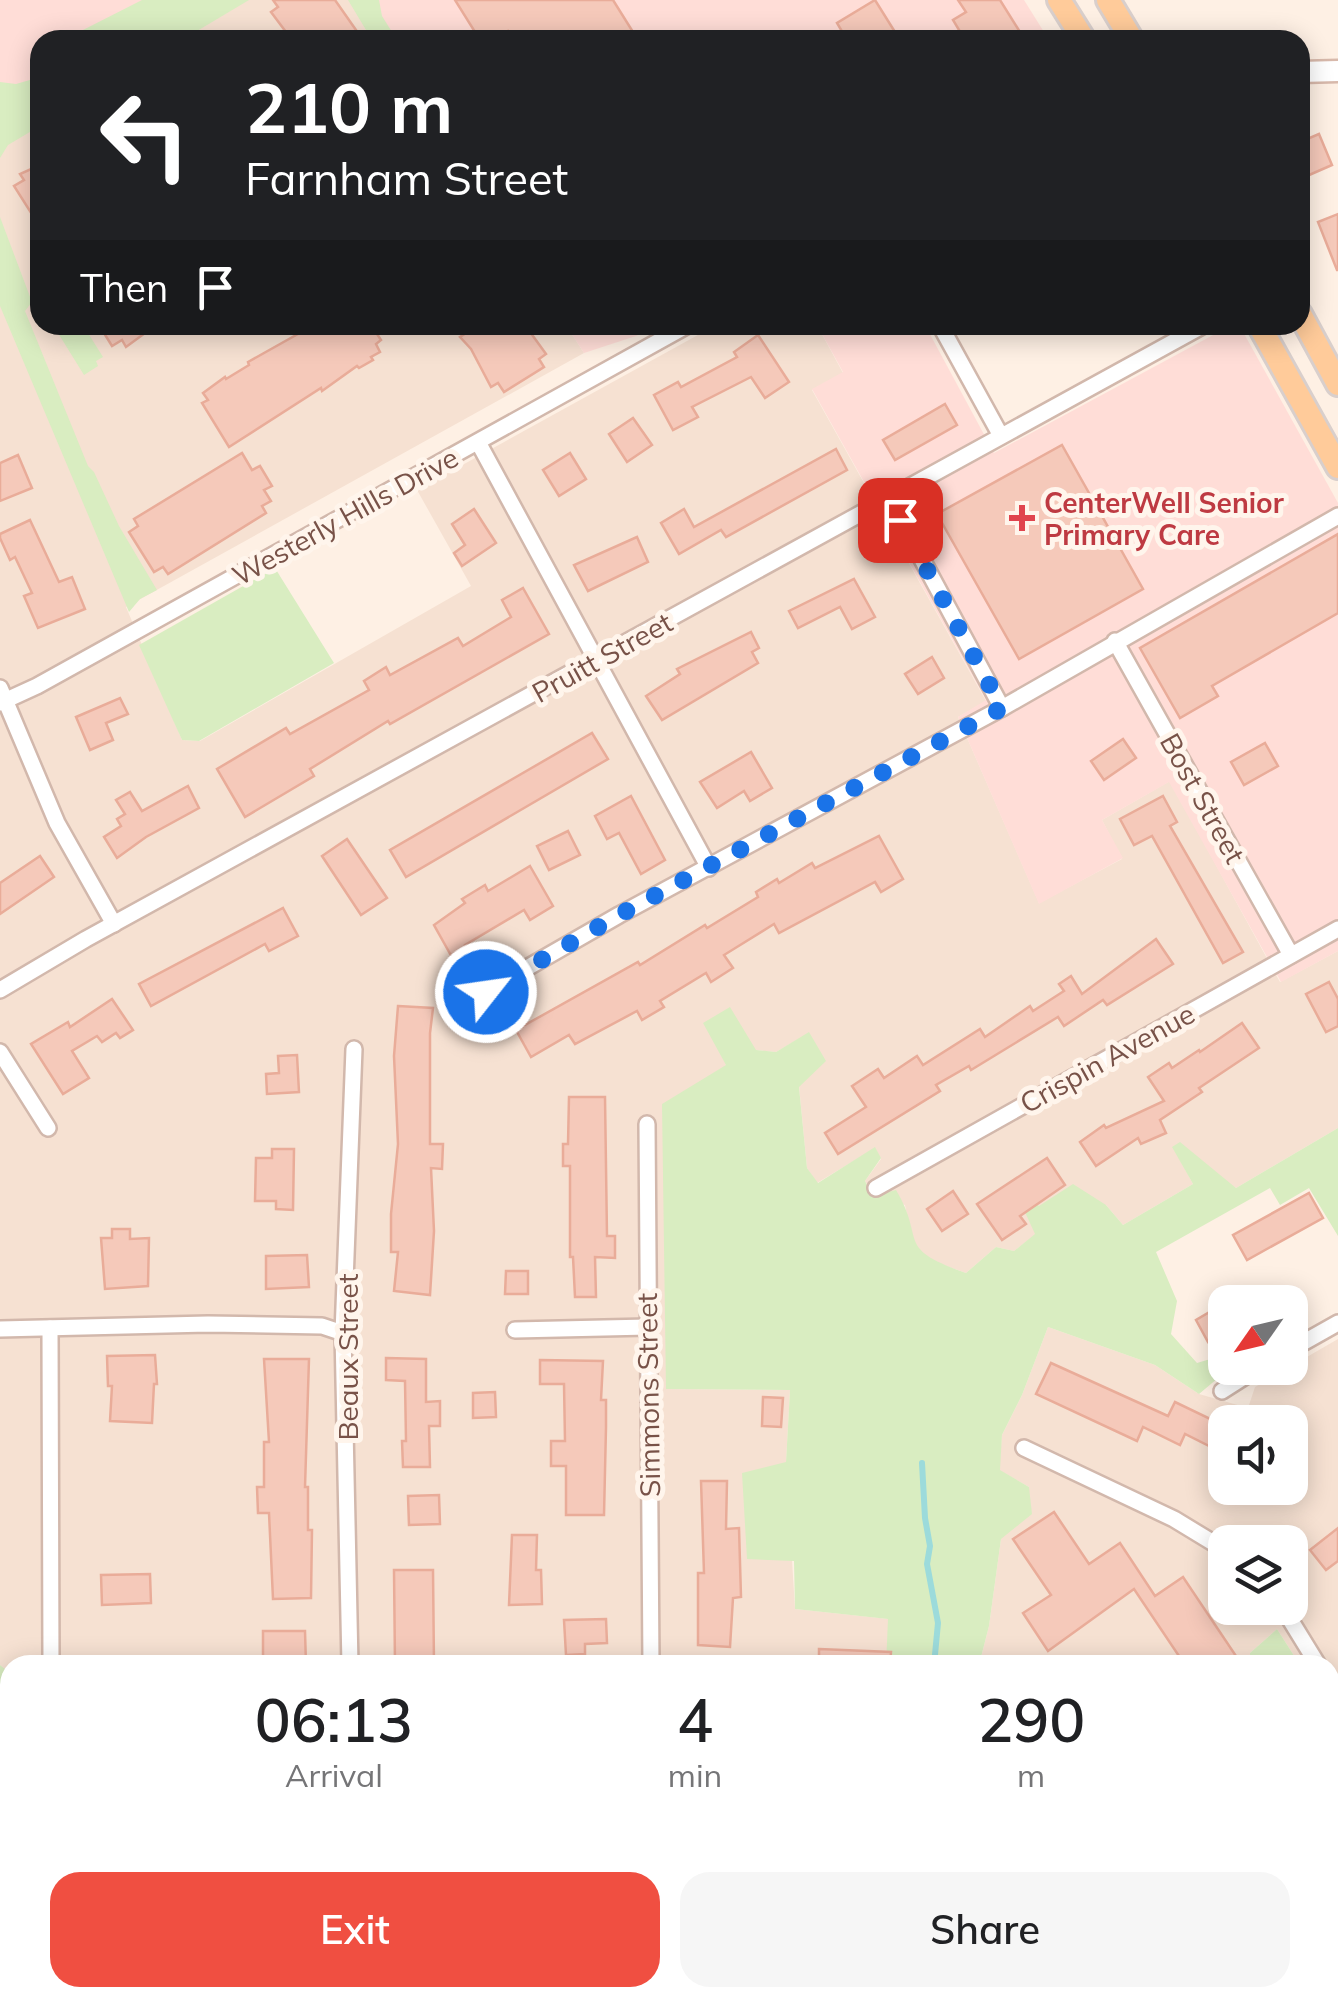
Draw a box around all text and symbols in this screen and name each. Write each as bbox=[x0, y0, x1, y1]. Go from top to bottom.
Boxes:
text: 210 m bbox=[245, 63, 453, 151]
icon: left bbox=[80, 70, 210, 200]
text: Farnham Street bbox=[245, 150, 568, 206]
icon: arrive bbox=[188, 260, 243, 315]
text: Then bbox=[80, 264, 168, 312]
street label: Westerly Hills Drive bbox=[226, 439, 464, 593]
pin bbox=[858, 478, 943, 563]
place label: CenterWell Senior Primary Care bbox=[1044, 485, 1284, 552]
icon: arrive bbox=[873, 493, 928, 548]
marker: CenterWell Senior Primary Care bbox=[1009, 505, 1035, 531]
street label: Pruitt Street bbox=[526, 604, 678, 710]
street label: Bost Street bbox=[1153, 727, 1253, 869]
position arrow bbox=[434, 940, 538, 1044]
street label: Crispin Avenue bbox=[1013, 996, 1201, 1120]
street label: Beaux Street bbox=[330, 1273, 365, 1440]
north arrow bbox=[1208, 1285, 1308, 1385]
map controls bbox=[1208, 1285, 1308, 1625]
street label: Simmons Street bbox=[629, 1292, 667, 1497]
button: sound bbox=[1208, 1405, 1308, 1505]
button: layers bbox=[1208, 1525, 1308, 1625]
text: 06:13 bbox=[255, 1682, 413, 1757]
text: 4 bbox=[677, 1682, 713, 1757]
text: 290 bbox=[977, 1682, 1085, 1757]
text: Arrival bbox=[285, 1755, 383, 1795]
text: min bbox=[668, 1755, 722, 1795]
text: m bbox=[1017, 1755, 1045, 1795]
button: Exit bbox=[50, 1872, 660, 1987]
button: Share bbox=[680, 1872, 1290, 1987]

